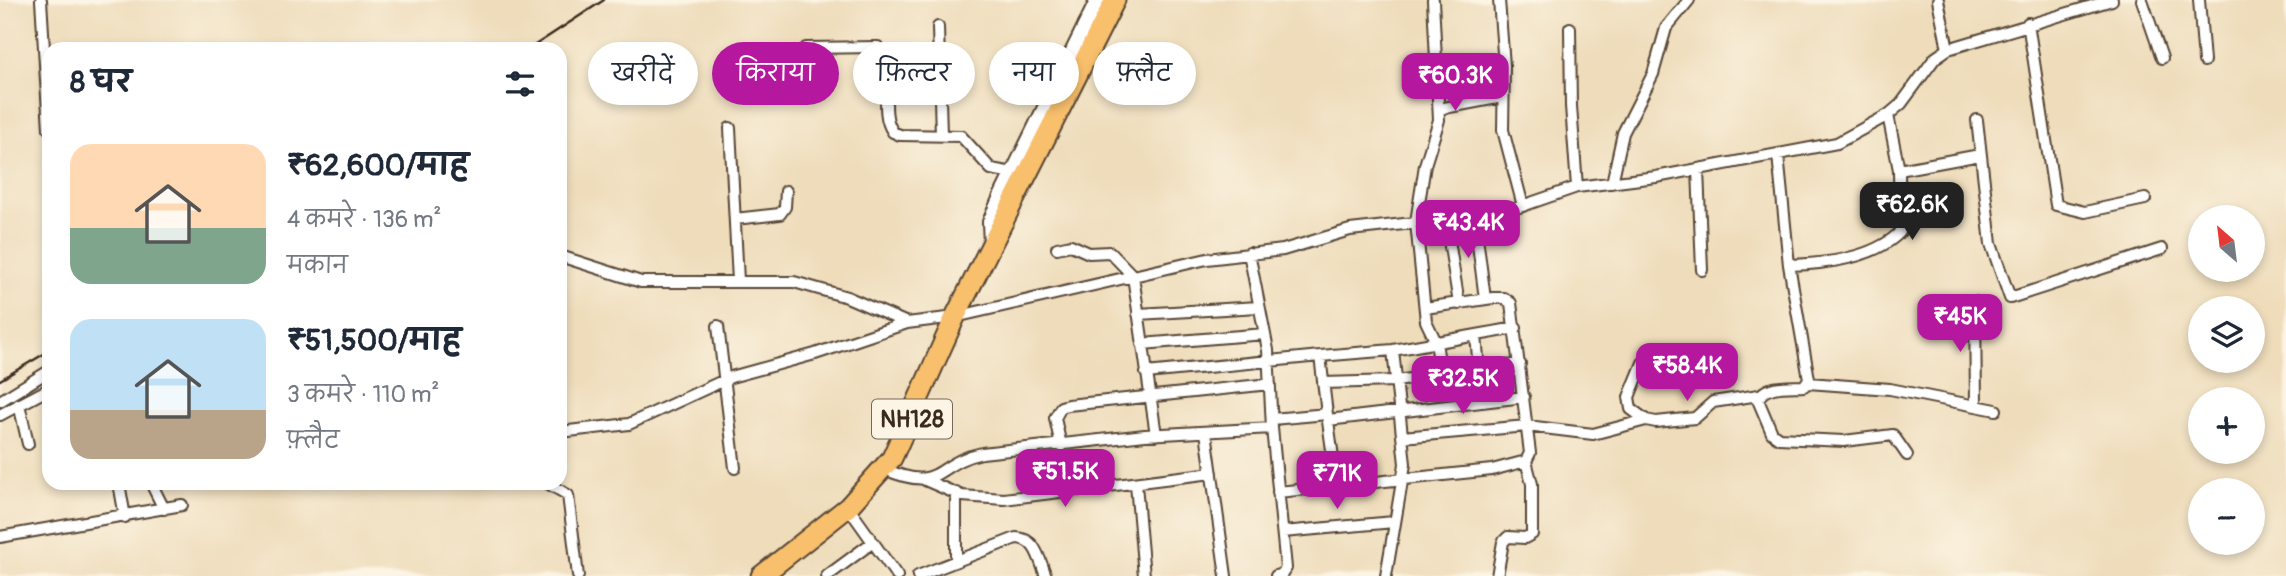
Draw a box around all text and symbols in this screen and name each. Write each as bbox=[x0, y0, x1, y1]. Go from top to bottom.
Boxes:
chip: खरीदें bbox=[588, 42, 698, 105]
chip: किराया bbox=[712, 42, 839, 105]
chip: फ़िल्टर bbox=[853, 42, 975, 105]
chip: नया bbox=[989, 42, 1079, 105]
chip: फ़्लैट bbox=[1093, 42, 1196, 105]
pin: ₹60.3K bbox=[1398, 54, 1512, 113]
text: ₹60.3K bbox=[1418, 61, 1492, 90]
text: 8 घर bbox=[70, 64, 132, 101]
icon: filters bbox=[501, 65, 539, 103]
text: ₹62,600/माह bbox=[287, 147, 469, 184]
icon: home bbox=[126, 172, 210, 256]
pin: ₹62.6K bbox=[1855, 182, 1969, 242]
text: ₹62.6K bbox=[1876, 190, 1948, 219]
pin: ₹43.4K bbox=[1411, 201, 1525, 260]
text: 4 कमरे · 136 m² bbox=[287, 205, 441, 234]
north arrow bbox=[2188, 205, 2264, 282]
map controls bbox=[2188, 205, 2265, 555]
text: ₹43.4K bbox=[1432, 208, 1504, 237]
text: मकान bbox=[287, 251, 348, 280]
pin: ₹45K bbox=[1919, 294, 2001, 354]
button: layers bbox=[2188, 296, 2265, 373]
text: ₹45K bbox=[1933, 302, 1987, 331]
text: ₹51,500/माह bbox=[287, 322, 461, 359]
pin: ₹58.4K bbox=[1630, 344, 1744, 403]
icon: home bbox=[126, 347, 210, 431]
text: ₹58.4K bbox=[1652, 351, 1722, 380]
pin: ₹32.5K bbox=[1406, 356, 1520, 416]
text: ₹32.5K bbox=[1428, 364, 1498, 393]
text: 3 कमरे · 110 m² bbox=[287, 380, 439, 409]
button: + bbox=[2188, 387, 2265, 464]
road number: NH128 bbox=[872, 400, 952, 438]
text: फ़्लैट bbox=[287, 426, 339, 455]
pin: ₹51.5K bbox=[1008, 449, 1122, 509]
pin: ₹71K bbox=[1296, 452, 1378, 511]
text: ₹51.5K bbox=[1032, 457, 1098, 486]
text: ₹71K bbox=[1313, 459, 1361, 488]
button: − bbox=[2188, 478, 2265, 555]

